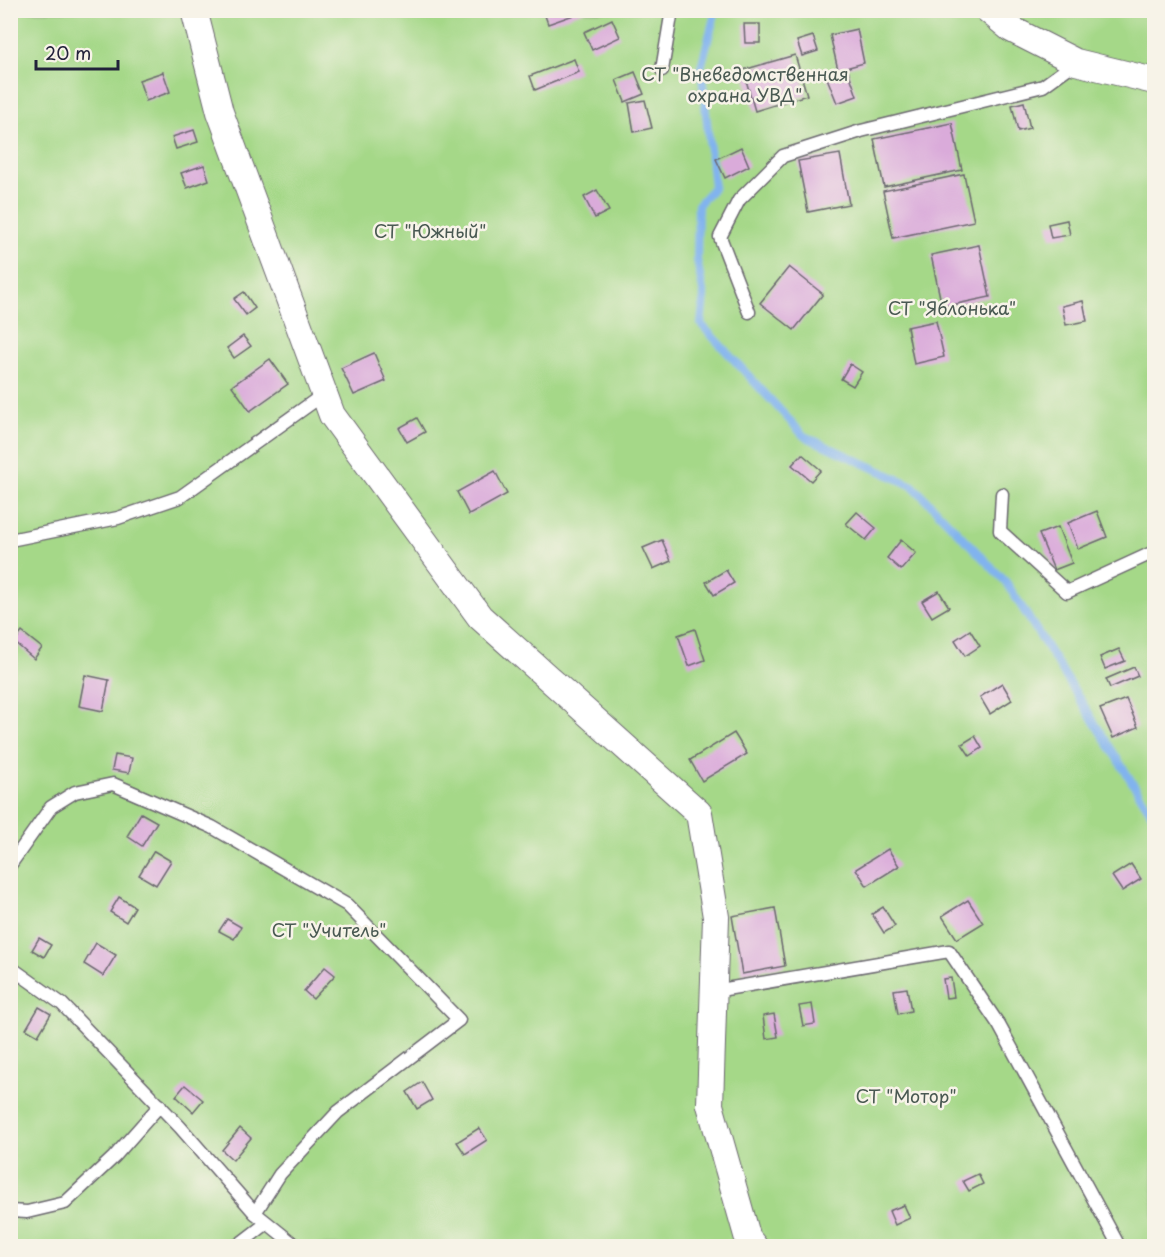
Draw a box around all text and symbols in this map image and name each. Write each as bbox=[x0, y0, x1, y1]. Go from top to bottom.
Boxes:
scale bar bbox=[36, 33, 118, 71]
text: 20 m bbox=[45, 39, 91, 66]
park label: СТ "Вневедомственная охрана УВД" bbox=[641, 60, 849, 108]
park label: СТ "Южный" bbox=[374, 217, 486, 244]
park label: СТ "Яблонька" bbox=[888, 294, 1016, 321]
park label: СТ "Учитель" bbox=[271, 916, 387, 943]
park label: СТ "Мотор" bbox=[855, 1082, 957, 1109]

